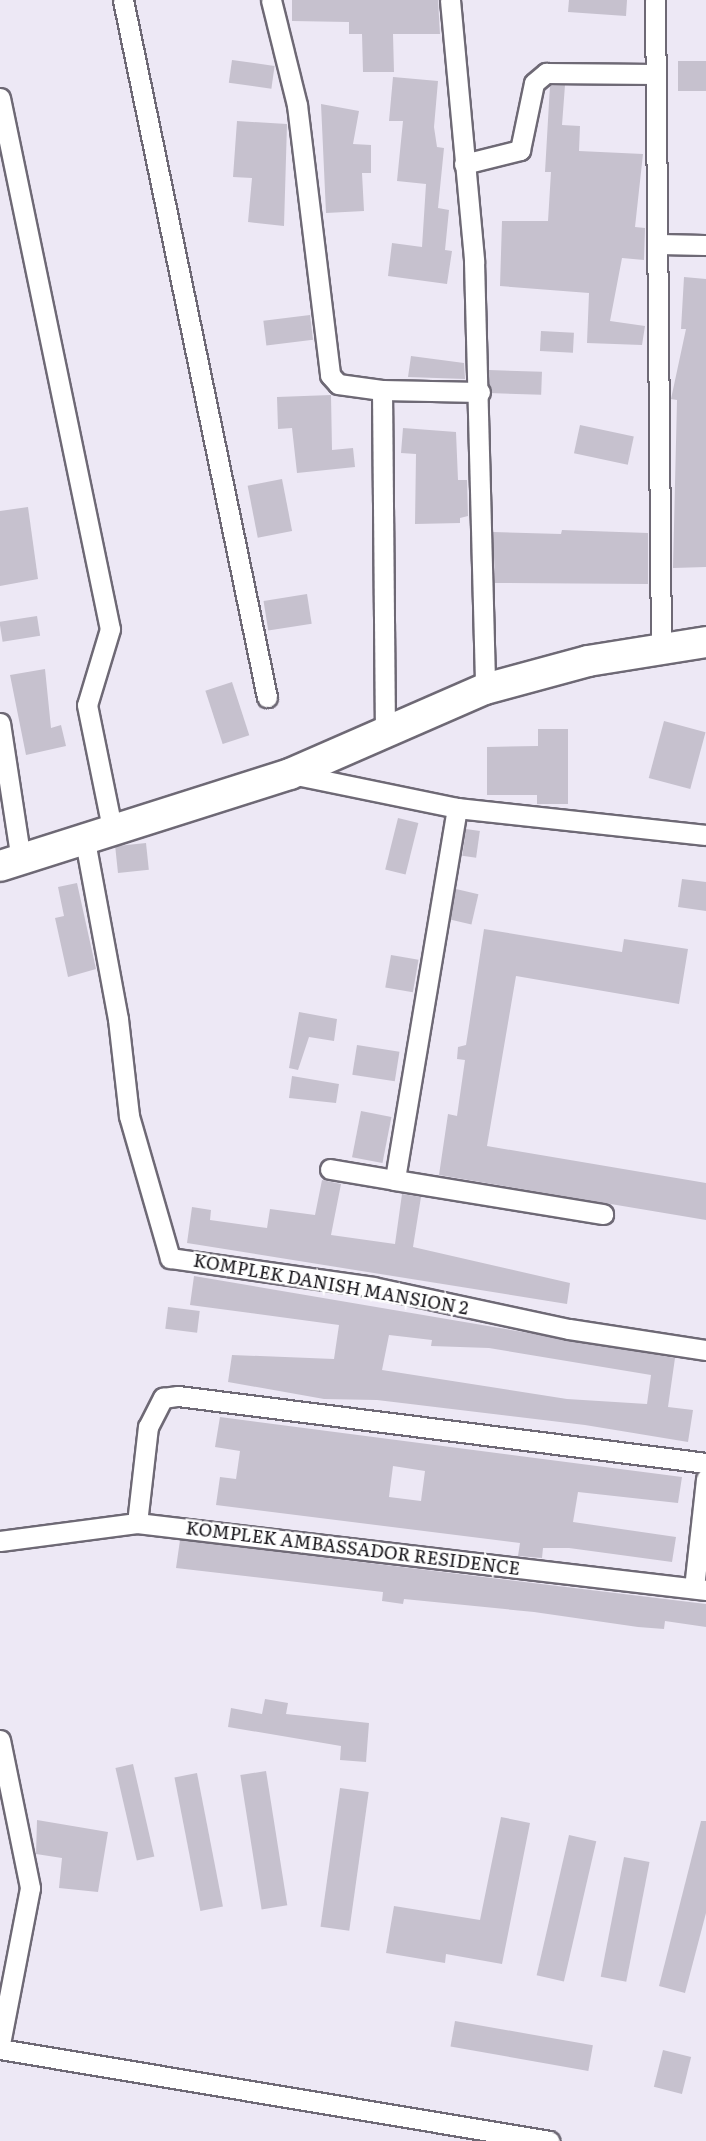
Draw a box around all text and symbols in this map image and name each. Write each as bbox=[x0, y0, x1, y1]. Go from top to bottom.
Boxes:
street label: KOMPLEK DANISH MANSION 2 bbox=[192, 1249, 470, 1319]
street label: KOMPLEK AMBASSADOR RESIDENCE bbox=[185, 1517, 521, 1579]

